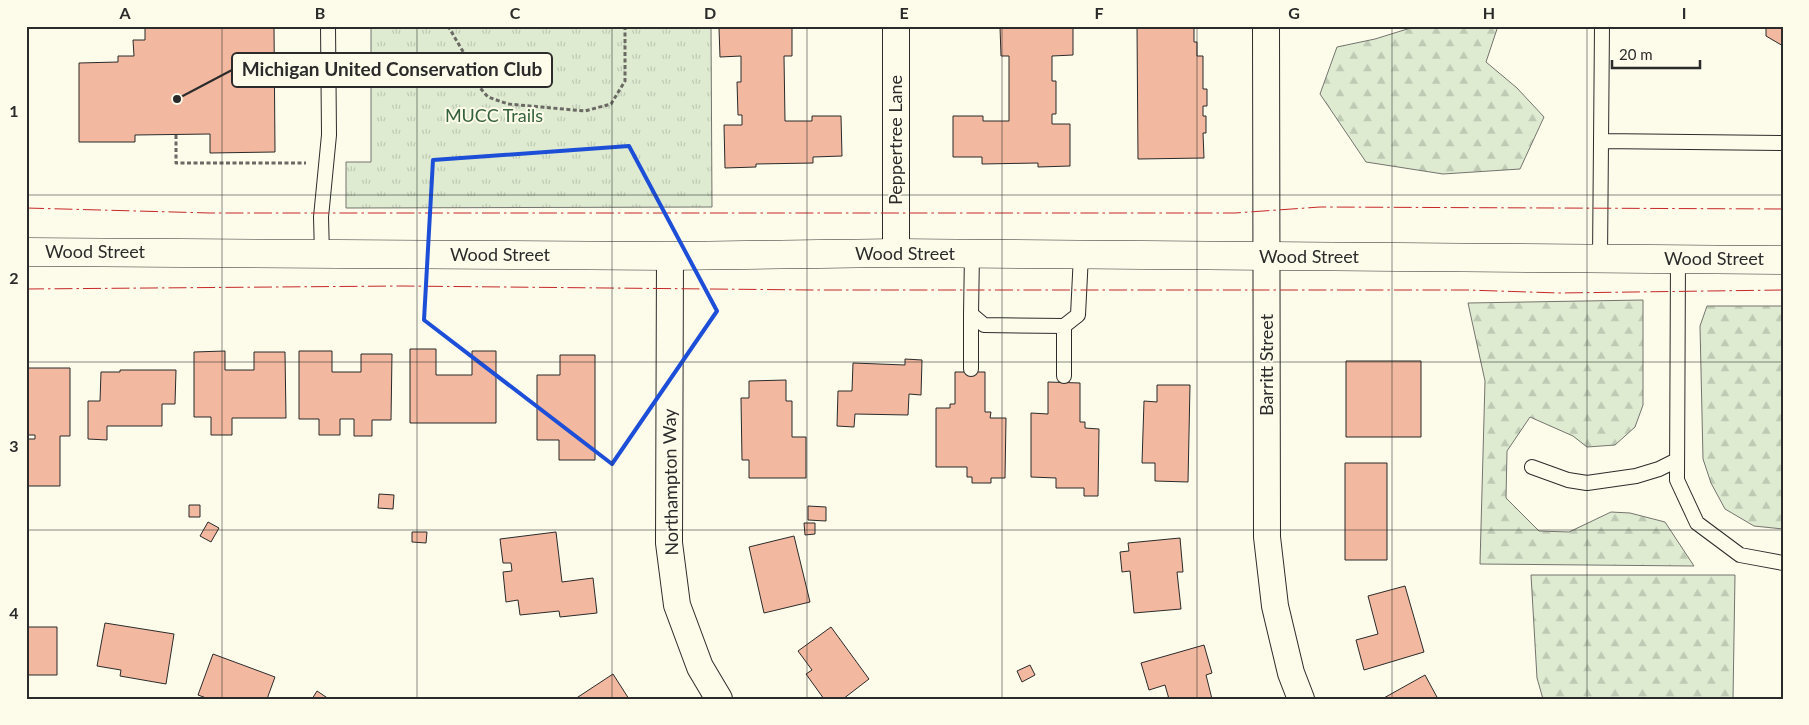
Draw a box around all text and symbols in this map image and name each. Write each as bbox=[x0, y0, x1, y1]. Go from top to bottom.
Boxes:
text: A bbox=[118, 3, 131, 22]
text: B bbox=[315, 3, 325, 22]
text: C bbox=[510, 3, 521, 22]
text: D bbox=[704, 3, 716, 22]
text: E bbox=[899, 3, 909, 22]
text: F bbox=[1094, 3, 1104, 22]
text: G bbox=[1288, 3, 1300, 22]
text: H bbox=[1483, 3, 1495, 22]
text: I bbox=[1682, 3, 1686, 22]
scale bar bbox=[1612, 38, 1699, 70]
text: 20 m bbox=[1619, 45, 1653, 63]
callout: Michigan United Conservation Club bbox=[232, 53, 552, 87]
text: Michigan United Conservation Club bbox=[242, 57, 542, 80]
street label: Peppertree Lane bbox=[884, 75, 906, 205]
text: 1 bbox=[9, 101, 19, 120]
park label: MUCC Trails bbox=[445, 104, 543, 126]
street label: Wood Street bbox=[45, 240, 146, 262]
street label: Wood Street bbox=[855, 242, 956, 264]
street label: Wood Street bbox=[450, 243, 551, 265]
street label: Wood Street bbox=[1259, 245, 1360, 267]
street label: Wood Street bbox=[1664, 247, 1765, 269]
text: 2 bbox=[9, 268, 19, 287]
street label: Barritt Street bbox=[1255, 313, 1277, 416]
street label: Northampton Way bbox=[658, 408, 682, 556]
text: 3 bbox=[9, 436, 19, 455]
text: 4 bbox=[9, 603, 19, 622]

